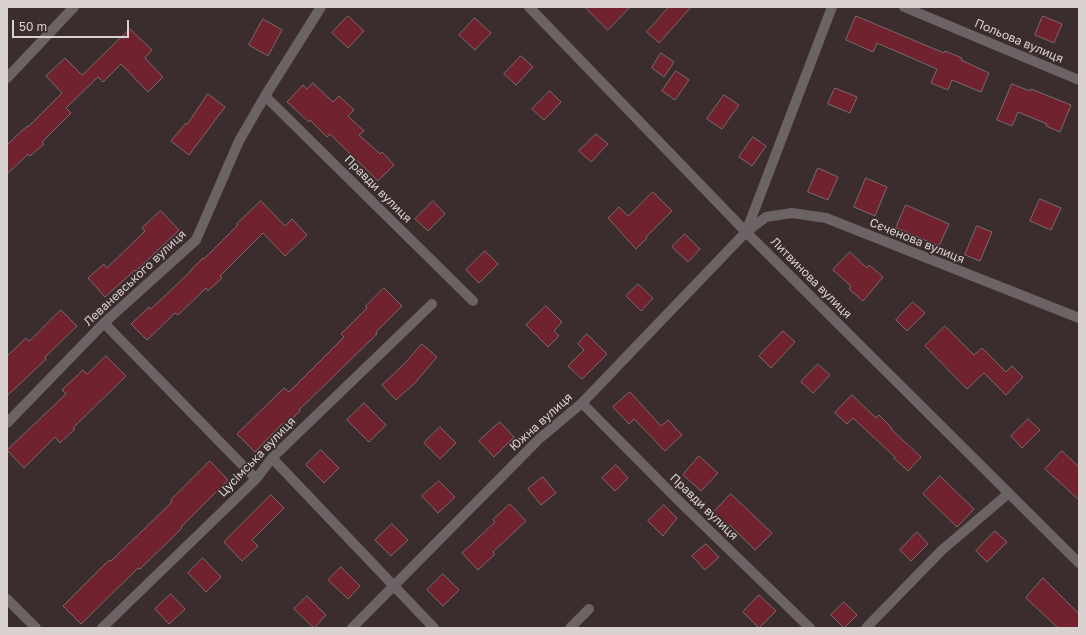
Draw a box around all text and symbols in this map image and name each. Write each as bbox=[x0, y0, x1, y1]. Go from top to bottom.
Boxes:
scale bar bbox=[14, 12, 131, 38]
street label: Польова вулиця bbox=[972, 16, 1066, 66]
text: 50 m bbox=[19, 19, 47, 34]
street label: Правди вулиця bbox=[341, 152, 415, 226]
street label: Сєченова вулиця bbox=[867, 215, 967, 267]
street label: Леваневського вулиця bbox=[81, 227, 189, 329]
street label: Литвинова вулиця bbox=[767, 234, 855, 322]
street label: Южна вулиця bbox=[507, 390, 575, 454]
street label: Цусімська вулиця bbox=[215, 414, 299, 500]
street label: Правди вулиця bbox=[667, 471, 741, 543]

